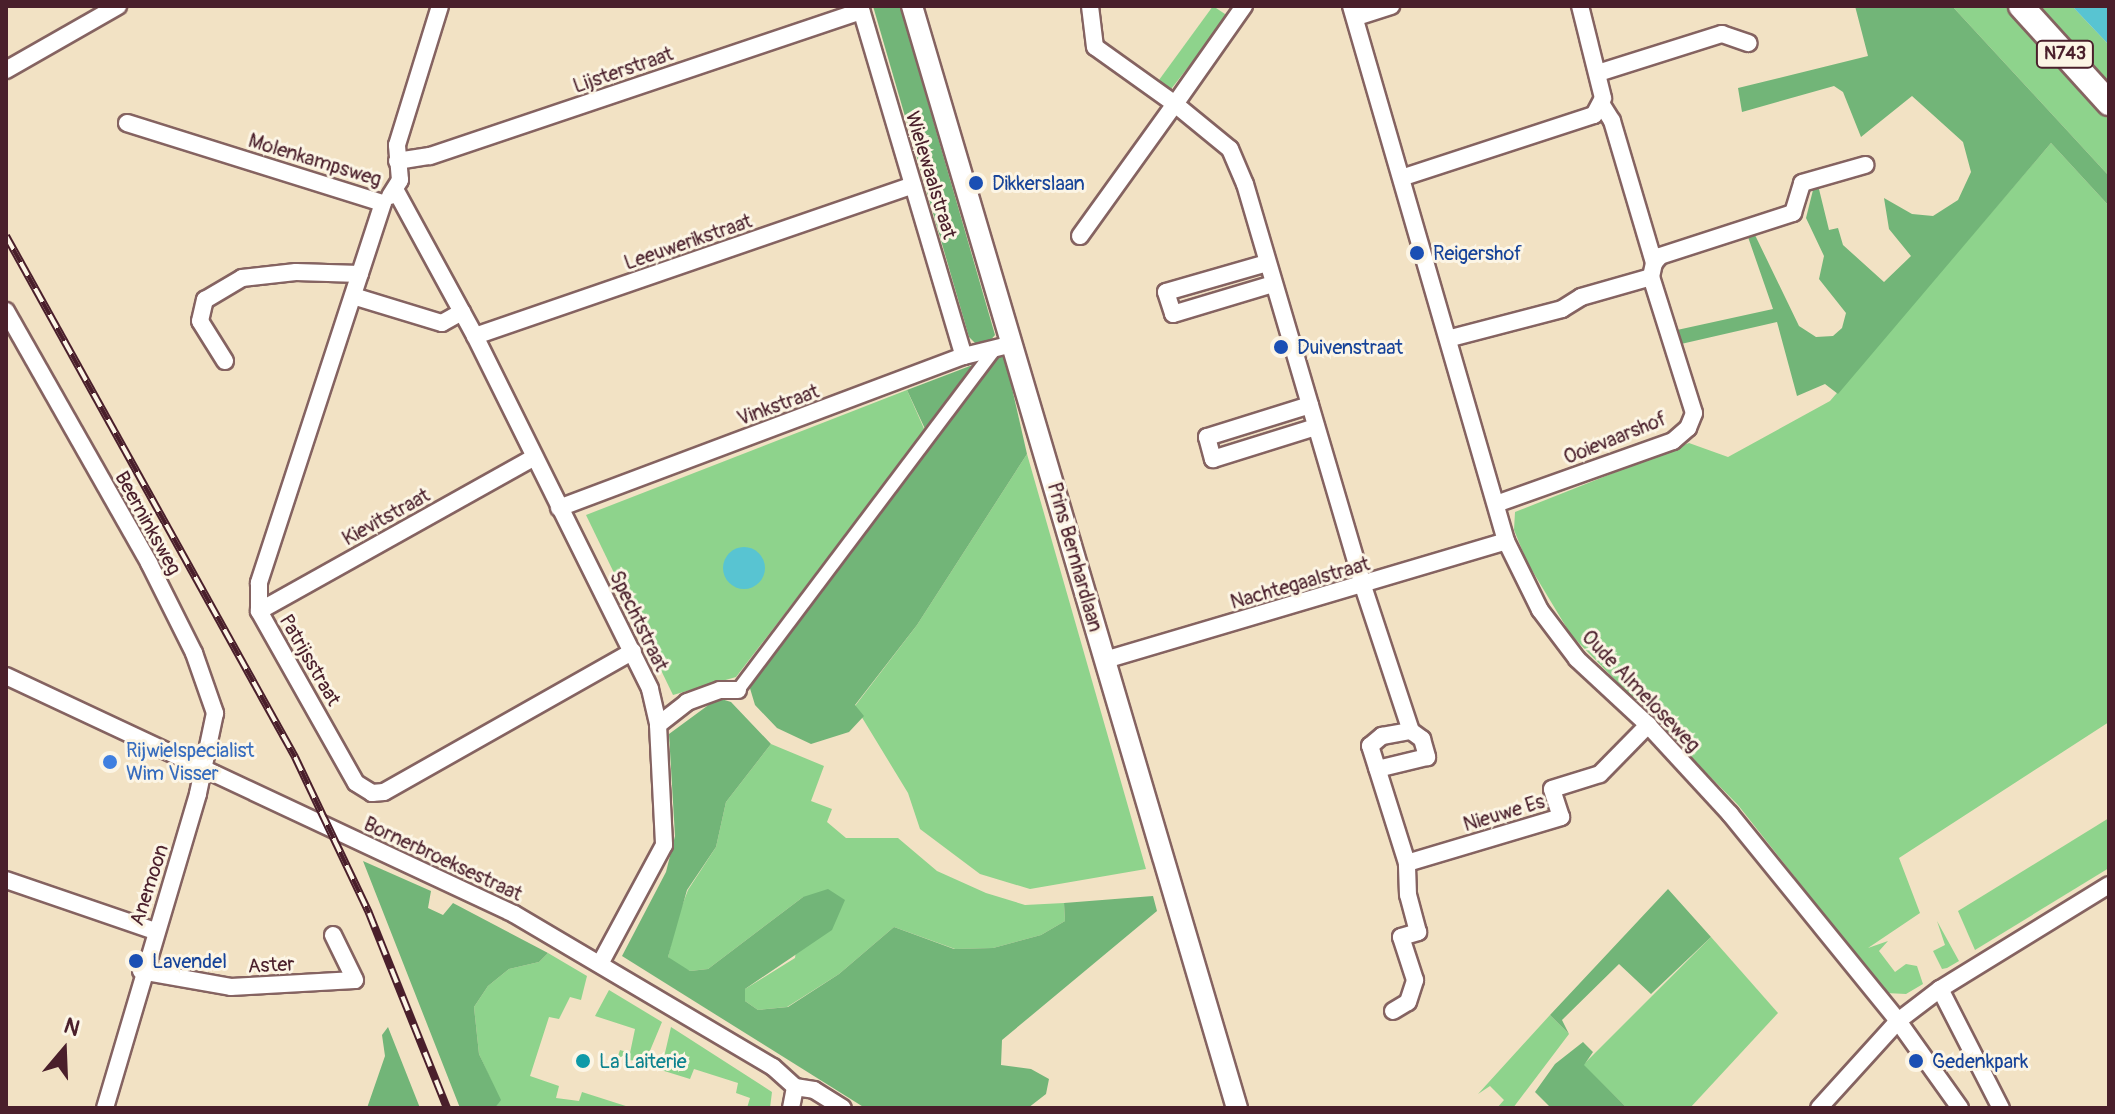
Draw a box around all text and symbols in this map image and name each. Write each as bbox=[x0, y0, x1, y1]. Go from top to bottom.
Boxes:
road number: N743 bbox=[2035, 40, 2095, 68]
street label: Lijsterstraat bbox=[570, 42, 676, 98]
street label: Wielewaalstraat bbox=[900, 108, 962, 242]
street label: Molenkampsweg bbox=[246, 128, 384, 192]
place label: Dikkerslaan bbox=[992, 171, 1085, 195]
marker: Dikkerslaan bbox=[967, 174, 985, 192]
street label: Leeuwerikstraat bbox=[621, 209, 755, 275]
place label: Reigershof bbox=[1433, 241, 1522, 265]
marker: Reigershof bbox=[1408, 244, 1426, 262]
place label: Duivenstraat bbox=[1297, 335, 1403, 359]
marker: Duivenstraat bbox=[1272, 338, 1290, 356]
street label: Vinkstraat bbox=[734, 379, 822, 431]
street label: Ooievaarshof bbox=[1560, 406, 1670, 470]
street label: Beerninksweg bbox=[110, 467, 186, 579]
street label: Prins Bernhardlaan bbox=[1042, 480, 1108, 634]
street label: Kievitstraat bbox=[338, 483, 434, 551]
street label: Nachtegaalstraat bbox=[1228, 552, 1372, 614]
street label: Spechtstraat bbox=[604, 567, 674, 675]
street label: Patrijsstraat bbox=[274, 610, 346, 710]
street label: Oude Almeloseweg bbox=[1577, 625, 1705, 757]
place label: Rijwielspecialist Wim Visser bbox=[126, 738, 254, 785]
marker: Rijwielspecialist Wim Visser bbox=[101, 753, 119, 771]
street label: Nieuwe Es bbox=[1460, 789, 1548, 837]
street label: Bornerbroeksestraat bbox=[360, 812, 526, 906]
street label: Anemoon bbox=[125, 841, 173, 929]
place label: Lavendel bbox=[152, 949, 227, 973]
marker: Lavendel bbox=[127, 952, 145, 970]
street label: Aster bbox=[247, 952, 295, 978]
north arrow bbox=[24, 1010, 104, 1090]
text: N bbox=[60, 1012, 83, 1043]
place label: La Laiterie bbox=[599, 1049, 687, 1073]
place label: Gedenkpark bbox=[1932, 1049, 2028, 1073]
marker: La Laiterie bbox=[574, 1052, 592, 1070]
marker: Gedenkpark bbox=[1907, 1052, 1925, 1070]

